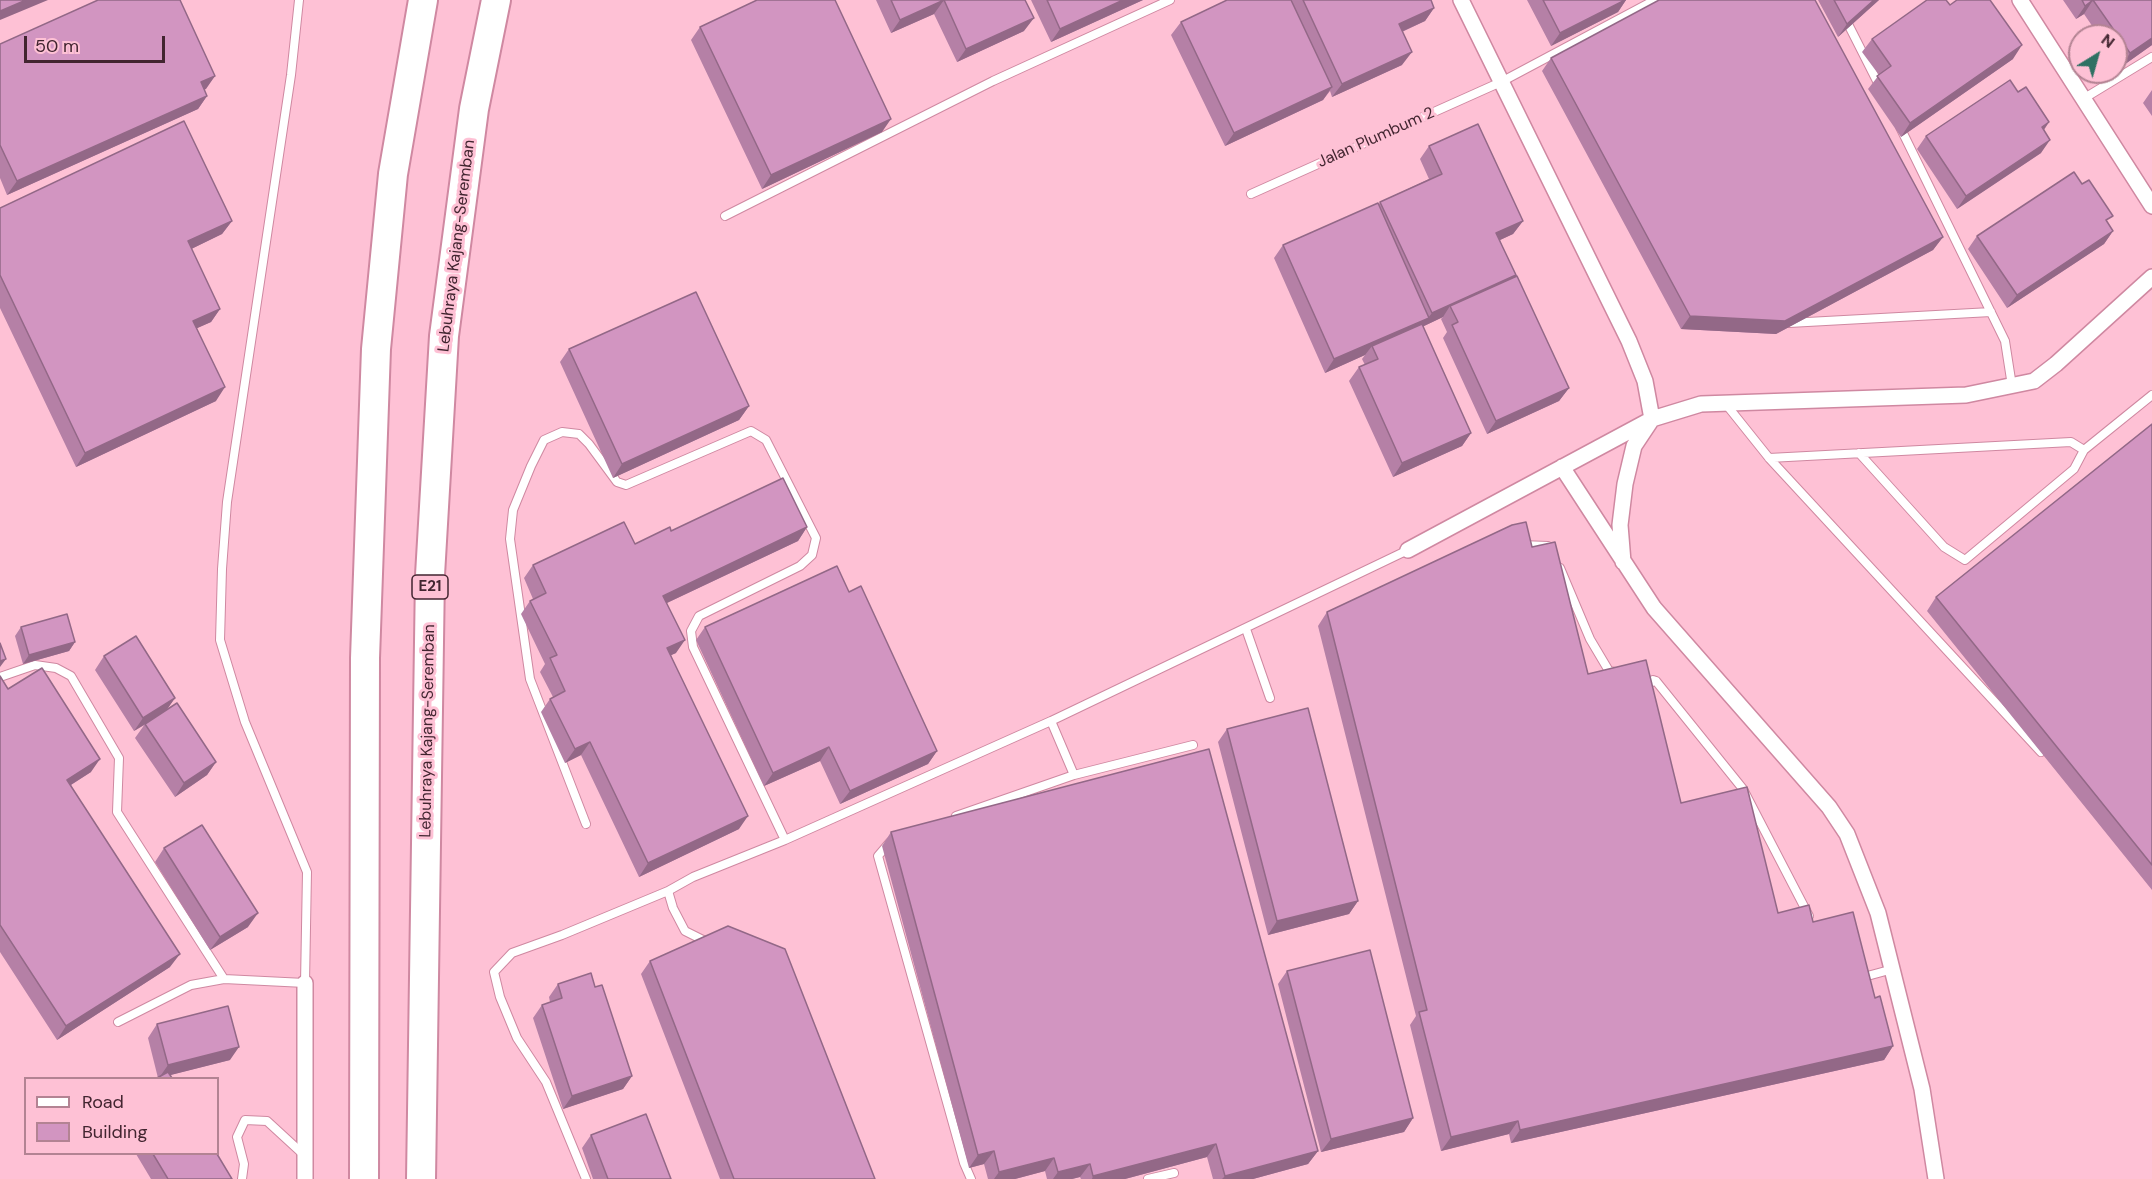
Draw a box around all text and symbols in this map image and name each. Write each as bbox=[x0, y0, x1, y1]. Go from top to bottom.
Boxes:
scale bar bbox=[27, 24, 168, 62]
north arrow bbox=[2068, 24, 2128, 84]
text: N bbox=[2097, 29, 2119, 53]
text: 50 m bbox=[35, 34, 79, 58]
street label: Jalan Plumbum 2 bbox=[1315, 104, 1437, 172]
street label: Lebuhraya Kajang-Seremban bbox=[434, 139, 480, 353]
road number: E21 bbox=[412, 575, 448, 599]
street label: Lebuhraya Kajang-Seremban bbox=[417, 624, 439, 838]
legend bbox=[24, 1077, 219, 1155]
text: Road bbox=[82, 1090, 124, 1114]
text: Building bbox=[82, 1120, 147, 1144]

